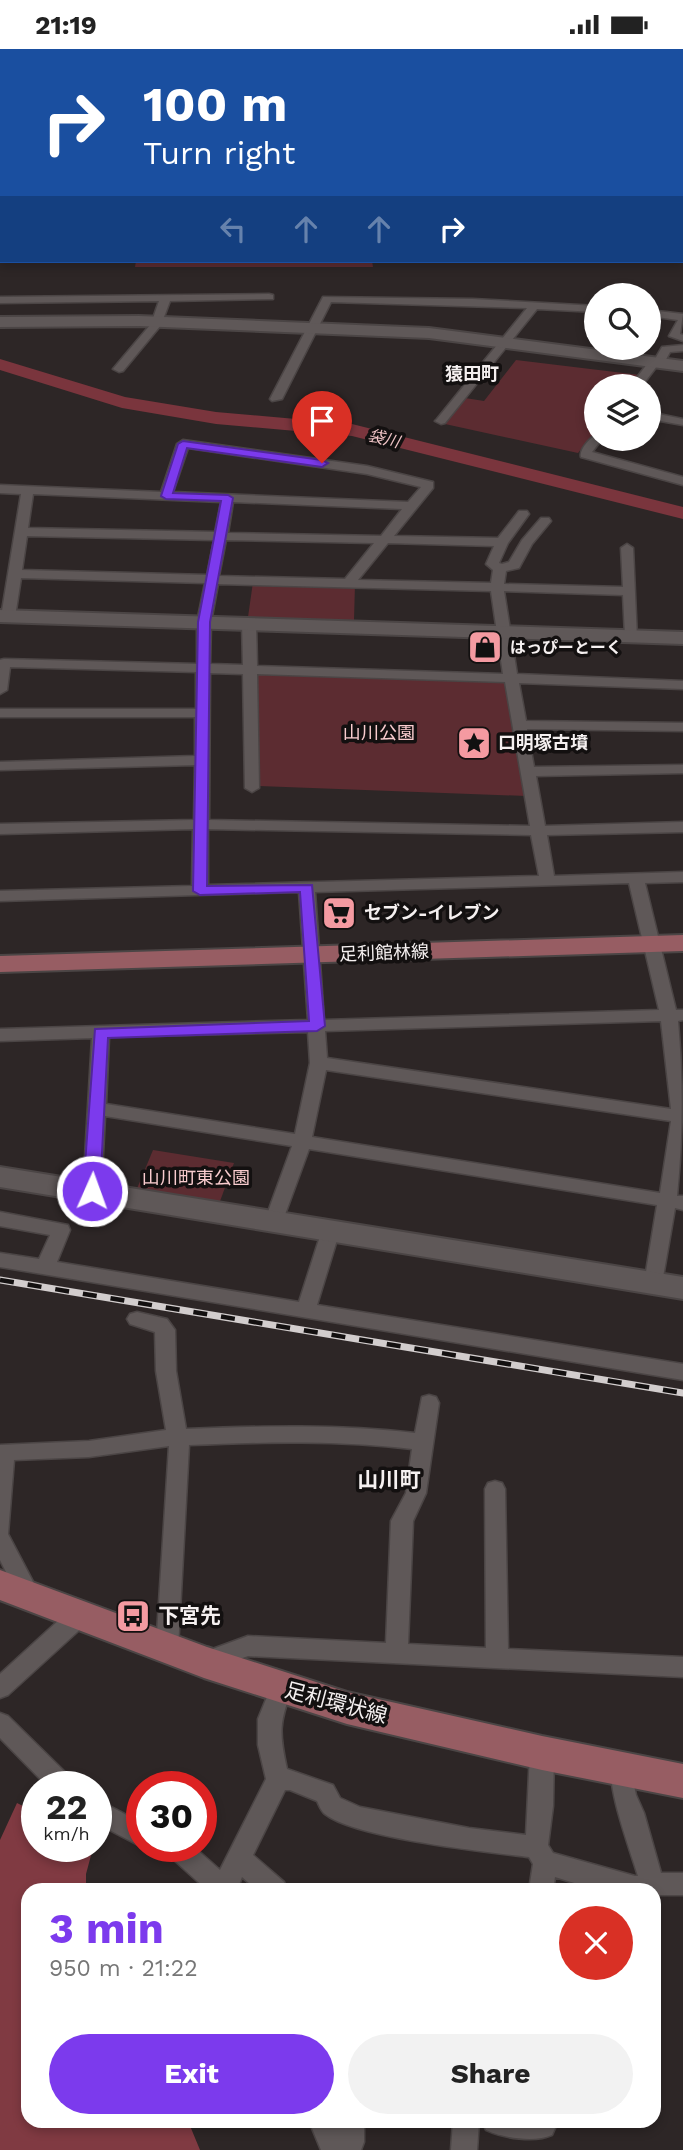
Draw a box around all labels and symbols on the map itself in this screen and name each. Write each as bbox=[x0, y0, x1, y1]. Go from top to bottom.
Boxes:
district label: 猿田町 bbox=[445, 363, 499, 384]
pin bbox=[292, 391, 352, 463]
water label: 袋川 bbox=[366, 425, 404, 452]
shop icon: はっぴーとーく bbox=[466, 628, 504, 666]
place label: はっぴーとーく bbox=[510, 638, 622, 657]
park label: 山川公園 bbox=[343, 722, 415, 743]
place icon: 口明塚古墳 bbox=[455, 724, 493, 762]
place label: 口明塚古墳 bbox=[498, 732, 588, 753]
supermarket icon: セブン-イレブン bbox=[320, 894, 358, 932]
place label: セブン-イレブン bbox=[364, 902, 500, 923]
street label: 足利館林線 bbox=[339, 940, 429, 965]
position arrow bbox=[55, 1154, 129, 1228]
park label: 山川町東公園 bbox=[142, 1167, 250, 1188]
district label: 山川町 bbox=[358, 1467, 421, 1492]
bus stop icon: 下宮先 bbox=[114, 1597, 152, 1635]
place label: 下宮先 bbox=[158, 1603, 221, 1628]
street label: 足利環状線 bbox=[282, 1677, 390, 1728]
speed limit sign: 30 bbox=[126, 1771, 217, 1862]

